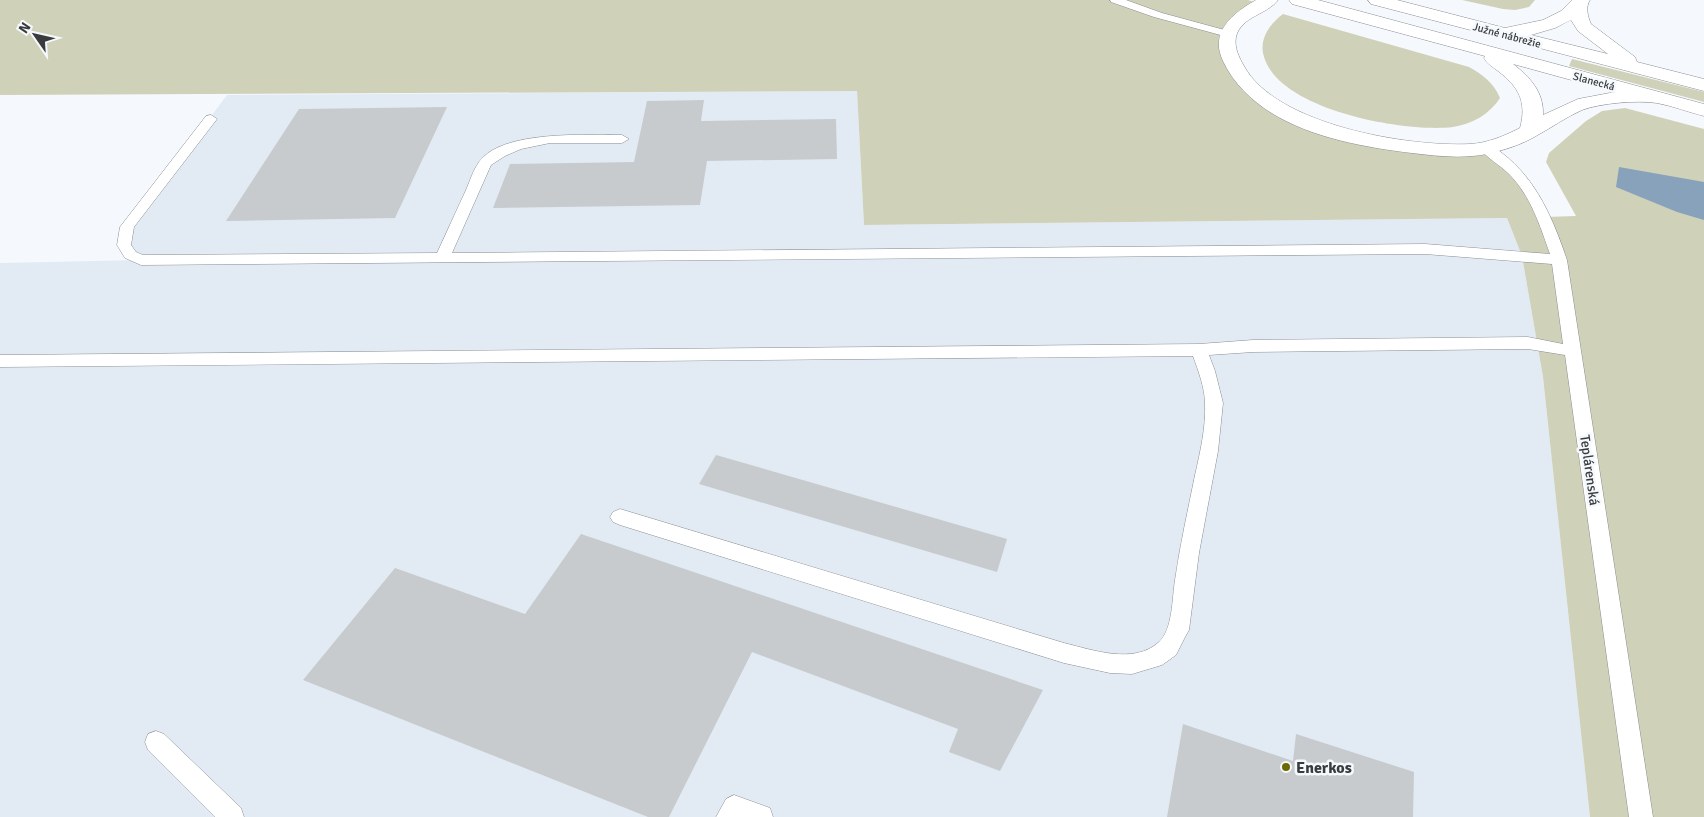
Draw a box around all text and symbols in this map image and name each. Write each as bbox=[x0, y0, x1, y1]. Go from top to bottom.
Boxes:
north arrow bbox=[10, 10, 60, 60]
text: N bbox=[15, 19, 34, 37]
street label: Južné nábrežie bbox=[1471, 20, 1542, 51]
street label: Slanecká bbox=[1572, 70, 1617, 93]
street label: Teplárenská bbox=[1576, 434, 1603, 506]
place label: Enerkos bbox=[1296, 758, 1352, 778]
marker: Enerkos bbox=[1280, 761, 1292, 773]

